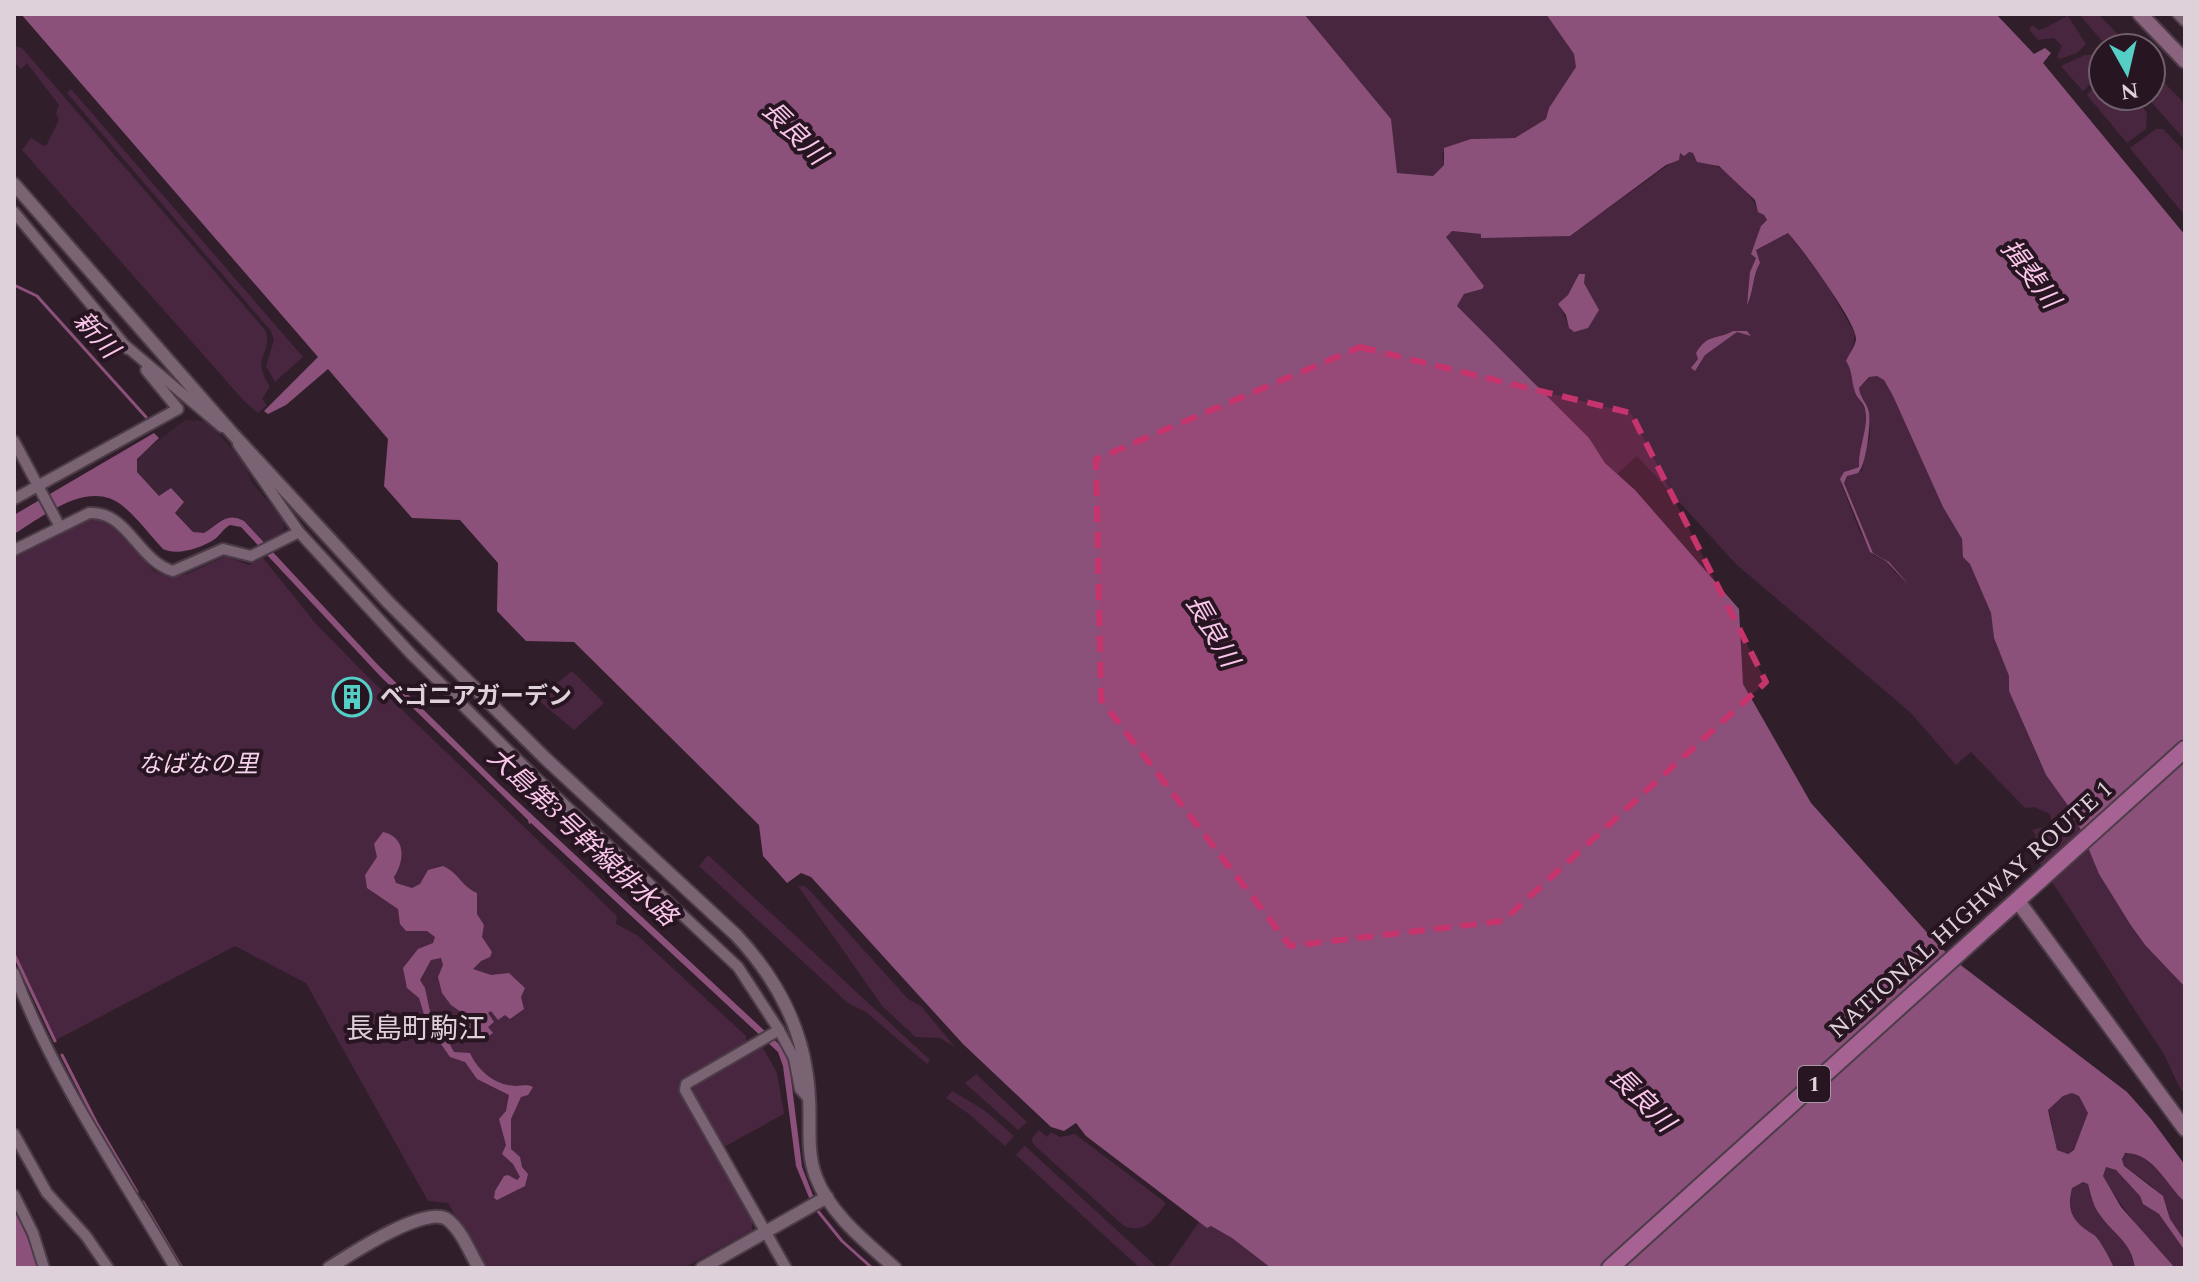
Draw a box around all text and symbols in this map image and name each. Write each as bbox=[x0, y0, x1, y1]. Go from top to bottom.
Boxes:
north arrow bbox=[2087, 32, 2167, 112]
text: N bbox=[2118, 73, 2141, 108]
water label: 長良川 bbox=[752, 91, 838, 177]
water label: 揖斐川 bbox=[1991, 231, 2071, 320]
water label: 新川 bbox=[64, 302, 130, 370]
water label: 長良川 bbox=[1175, 587, 1250, 677]
building icon: ベゴニアガーデン bbox=[331, 676, 373, 718]
place label: ベゴニアガーデン bbox=[380, 679, 572, 715]
water label: 大島第3号幹線排水路 bbox=[478, 738, 687, 937]
park label: なばなの里 bbox=[138, 747, 260, 783]
street label: NATIONAL HIGHWAY ROUTE 1 bbox=[1821, 772, 2121, 1048]
district label: 長島町駒江 bbox=[346, 1008, 486, 1051]
water label: 長良川 bbox=[1600, 1058, 1686, 1144]
road number: 1 bbox=[1798, 1066, 1830, 1102]

